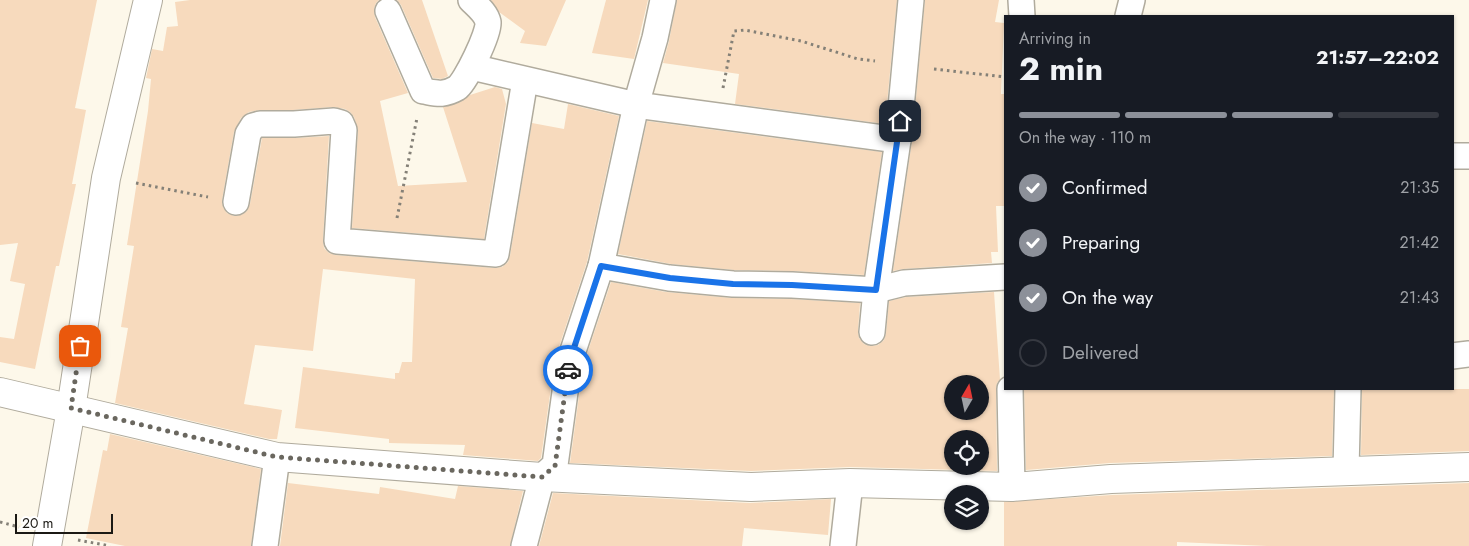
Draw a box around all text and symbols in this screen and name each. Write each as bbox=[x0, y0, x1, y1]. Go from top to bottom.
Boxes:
text: Arriving in bbox=[1019, 27, 1091, 50]
text: 21:57–22:02 bbox=[1316, 44, 1439, 71]
text: 2 min bbox=[1019, 46, 1103, 92]
pin bbox=[879, 100, 921, 142]
icon: home bbox=[886, 107, 914, 135]
text: On the way · 110 m bbox=[1019, 126, 1151, 149]
icon: check bbox=[1019, 174, 1047, 202]
text: Confirmed bbox=[1062, 174, 1148, 201]
text: 21:35 bbox=[1400, 176, 1439, 199]
icon: check bbox=[1019, 229, 1047, 257]
text: Preparing bbox=[1062, 229, 1140, 256]
text: 21:42 bbox=[1399, 231, 1439, 254]
icon: check bbox=[1019, 284, 1047, 312]
text: On the way bbox=[1062, 284, 1153, 311]
text: 21:43 bbox=[1400, 286, 1439, 309]
pin bbox=[59, 325, 101, 367]
icon: bag bbox=[66, 332, 94, 360]
text: Delivered bbox=[1062, 339, 1139, 366]
courier bbox=[543, 345, 593, 395]
icon: car bbox=[554, 356, 582, 384]
north arrow bbox=[944, 375, 989, 420]
map controls bbox=[944, 375, 989, 530]
button: locate bbox=[944, 430, 989, 475]
button: layers bbox=[944, 485, 989, 530]
scale bar bbox=[15, 511, 112, 534]
text: 20 m bbox=[22, 513, 54, 533]

